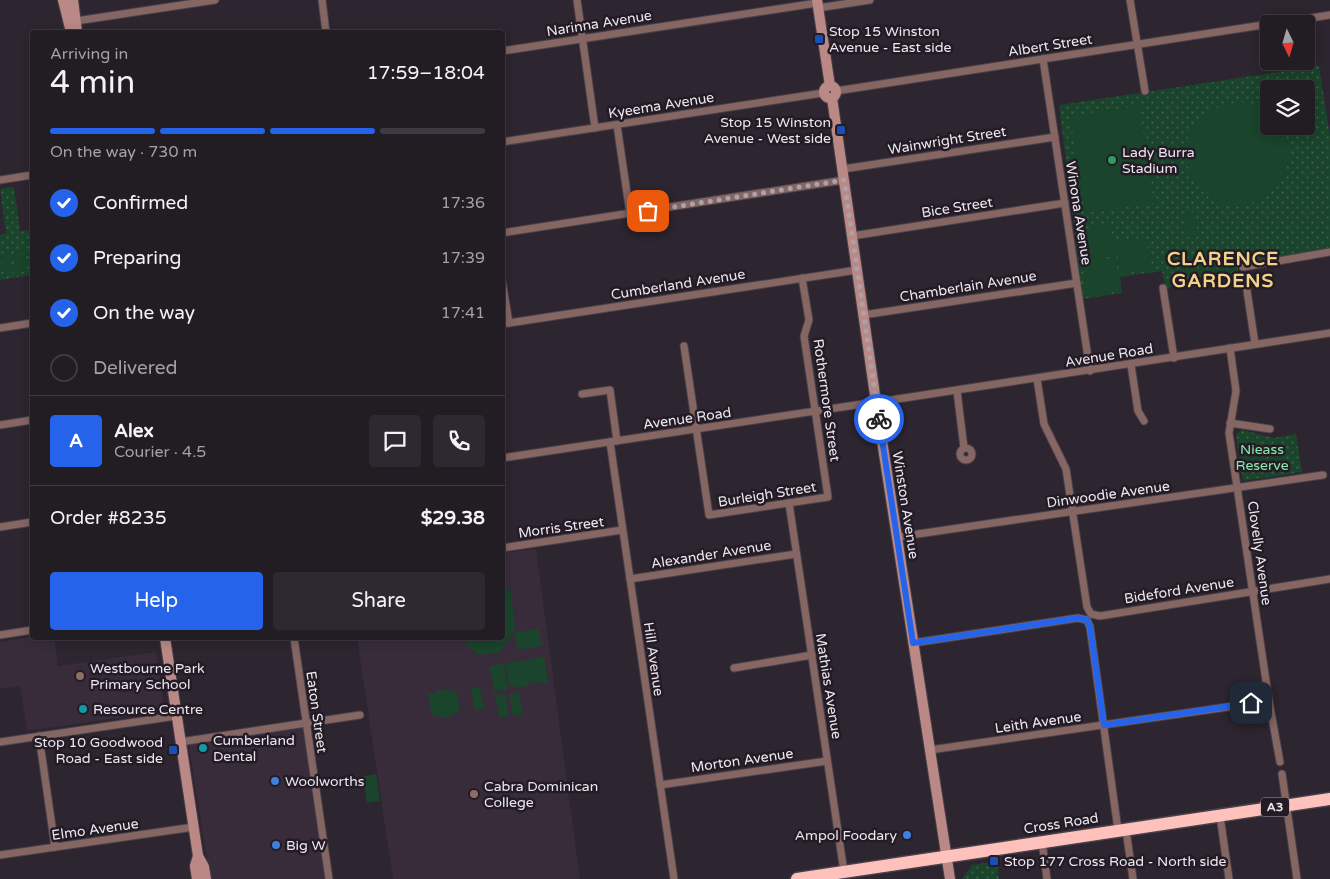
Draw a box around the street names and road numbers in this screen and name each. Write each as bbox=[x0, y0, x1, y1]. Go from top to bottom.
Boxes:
street label: Narinna Avenue bbox=[545, 7, 653, 40]
street label: Albert Street bbox=[1007, 30, 1094, 61]
street label: Kyeema Avenue bbox=[607, 89, 715, 122]
street label: Wainwright Street bbox=[887, 123, 1008, 158]
street label: Winona Avenue bbox=[1062, 160, 1095, 266]
street label: Bice Street bbox=[920, 193, 995, 222]
street label: Cumberland Avenue bbox=[610, 265, 746, 303]
street label: Chamberlain Avenue bbox=[898, 267, 1038, 306]
street label: Rothermore Street bbox=[809, 338, 844, 463]
street label: Avenue Road bbox=[1064, 340, 1154, 371]
street label: Avenue Road bbox=[642, 404, 732, 433]
street label: Winston Avenue bbox=[889, 450, 922, 560]
street label: Dinwoodie Avenue bbox=[1045, 477, 1171, 512]
street label: Burleigh Street bbox=[717, 478, 818, 511]
street label: Clovelly Avenue bbox=[1244, 500, 1275, 606]
street label: Morris Street bbox=[517, 513, 606, 542]
street label: Alexander Avenue bbox=[650, 537, 772, 572]
street label: Bideford Avenue bbox=[1123, 573, 1235, 608]
street label: Hill Avenue bbox=[640, 621, 667, 697]
street label: Mathias Avenue bbox=[812, 632, 845, 740]
street label: Eaton Street bbox=[302, 670, 331, 755]
street label: Leith Avenue bbox=[994, 708, 1082, 737]
street label: Morton Avenue bbox=[690, 745, 794, 776]
road number: A3 bbox=[1261, 798, 1289, 816]
street label: Cross Road bbox=[1022, 809, 1100, 838]
street label: Elmo Avenue bbox=[51, 815, 140, 844]

